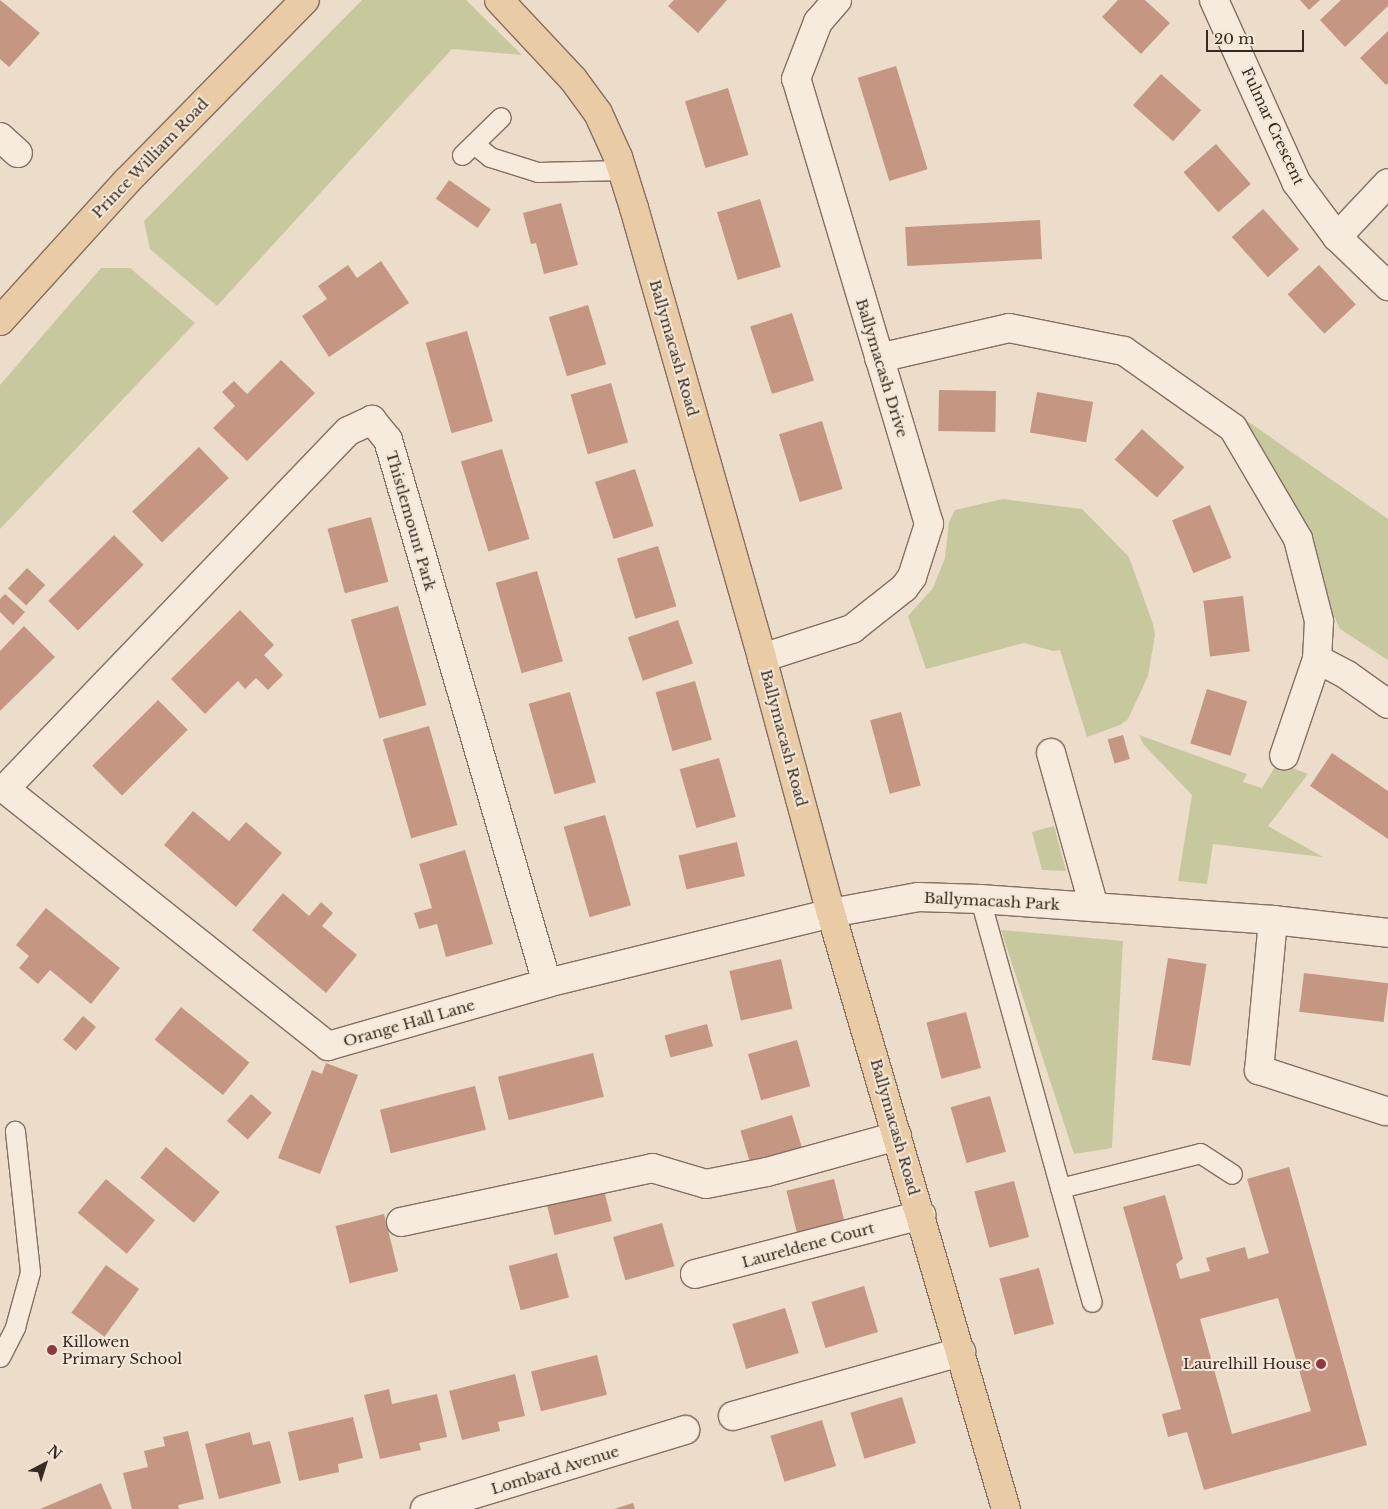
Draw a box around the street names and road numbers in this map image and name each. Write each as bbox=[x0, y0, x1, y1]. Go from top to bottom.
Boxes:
street label: Fulmar Crescent bbox=[1238, 64, 1308, 188]
street label: Prince William Road bbox=[88, 94, 212, 222]
street label: Ballymacash Road bbox=[646, 278, 702, 418]
street label: Ballymacash Drive bbox=[852, 296, 912, 440]
street label: Thistlemount Park bbox=[382, 449, 440, 593]
street label: Ballymacash Road bbox=[757, 667, 811, 809]
street label: Ballymacash Park bbox=[924, 888, 1060, 914]
street label: Orange Hall Lane bbox=[341, 996, 477, 1050]
street label: Ballymacash Road bbox=[867, 1057, 923, 1197]
street label: Laureldene Court bbox=[740, 1219, 876, 1271]
street label: Lombard Avenue bbox=[489, 1442, 621, 1498]

